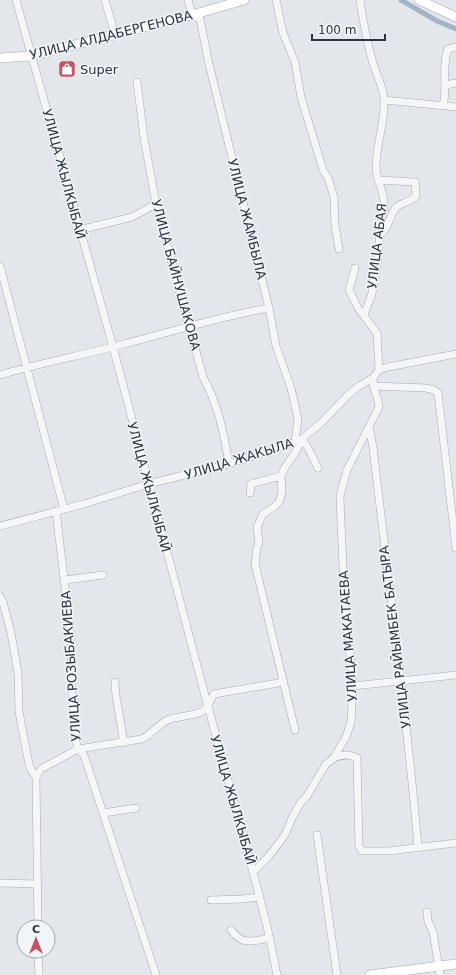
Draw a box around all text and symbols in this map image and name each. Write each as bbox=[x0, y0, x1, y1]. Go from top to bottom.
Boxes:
street label: УЛИЦА АЛДАБЕРГЕНОВА bbox=[28, 7, 194, 63]
scale bar bbox=[312, 16, 385, 42]
text: 100 m bbox=[318, 23, 356, 37]
shop icon: Super bbox=[57, 59, 77, 79]
place label: Super bbox=[80, 62, 119, 77]
street label: УЛИЦА ЖЫЛКЫБАЙ bbox=[39, 107, 89, 241]
street label: УЛИЦА ЖАМБЫЛА bbox=[225, 157, 269, 281]
street label: УЛИЦА БАЙНУШАКОВА bbox=[149, 198, 203, 352]
street label: УЛИЦА АБАЯ bbox=[364, 202, 390, 290]
street label: УЛИЦА ЖЫЛКЫБАЙ bbox=[124, 420, 174, 554]
street label: УЛИЦА ЖАКЫЛА bbox=[183, 435, 295, 483]
street label: УЛИЦА РАЙЫМБЕК БАТЫРА bbox=[376, 545, 414, 729]
street label: УЛИЦА МАКАТАЕВА bbox=[336, 570, 360, 702]
street label: УЛИЦА РОЗЫБАКИЕВА bbox=[58, 590, 84, 742]
street label: УЛИЦА ЖЫЛКЫБАЙ bbox=[207, 734, 259, 866]
north arrow bbox=[16, 919, 56, 959]
text: С bbox=[32, 923, 40, 936]

